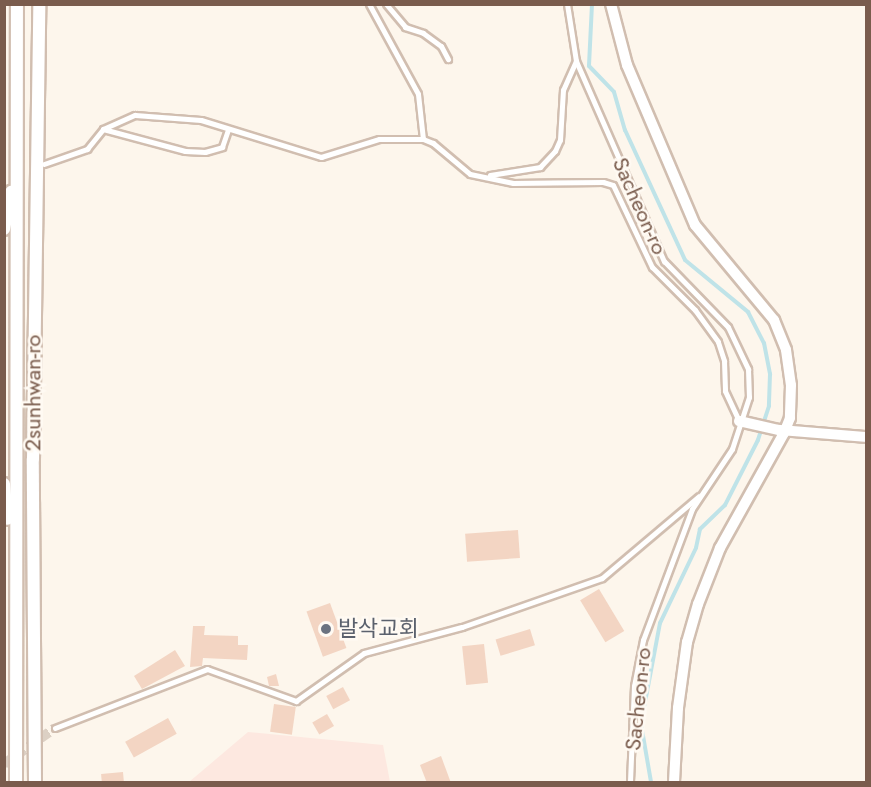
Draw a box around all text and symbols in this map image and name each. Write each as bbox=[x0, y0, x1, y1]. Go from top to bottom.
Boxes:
street label: Sacheon-ro bbox=[607, 153, 673, 259]
street label: 2sunhwan-ro bbox=[20, 335, 46, 451]
place label: 발삭교회 bbox=[338, 616, 419, 642]
marker: 발삭교회 bbox=[319, 622, 333, 636]
street label: Sacheon-ro bbox=[619, 646, 657, 752]

